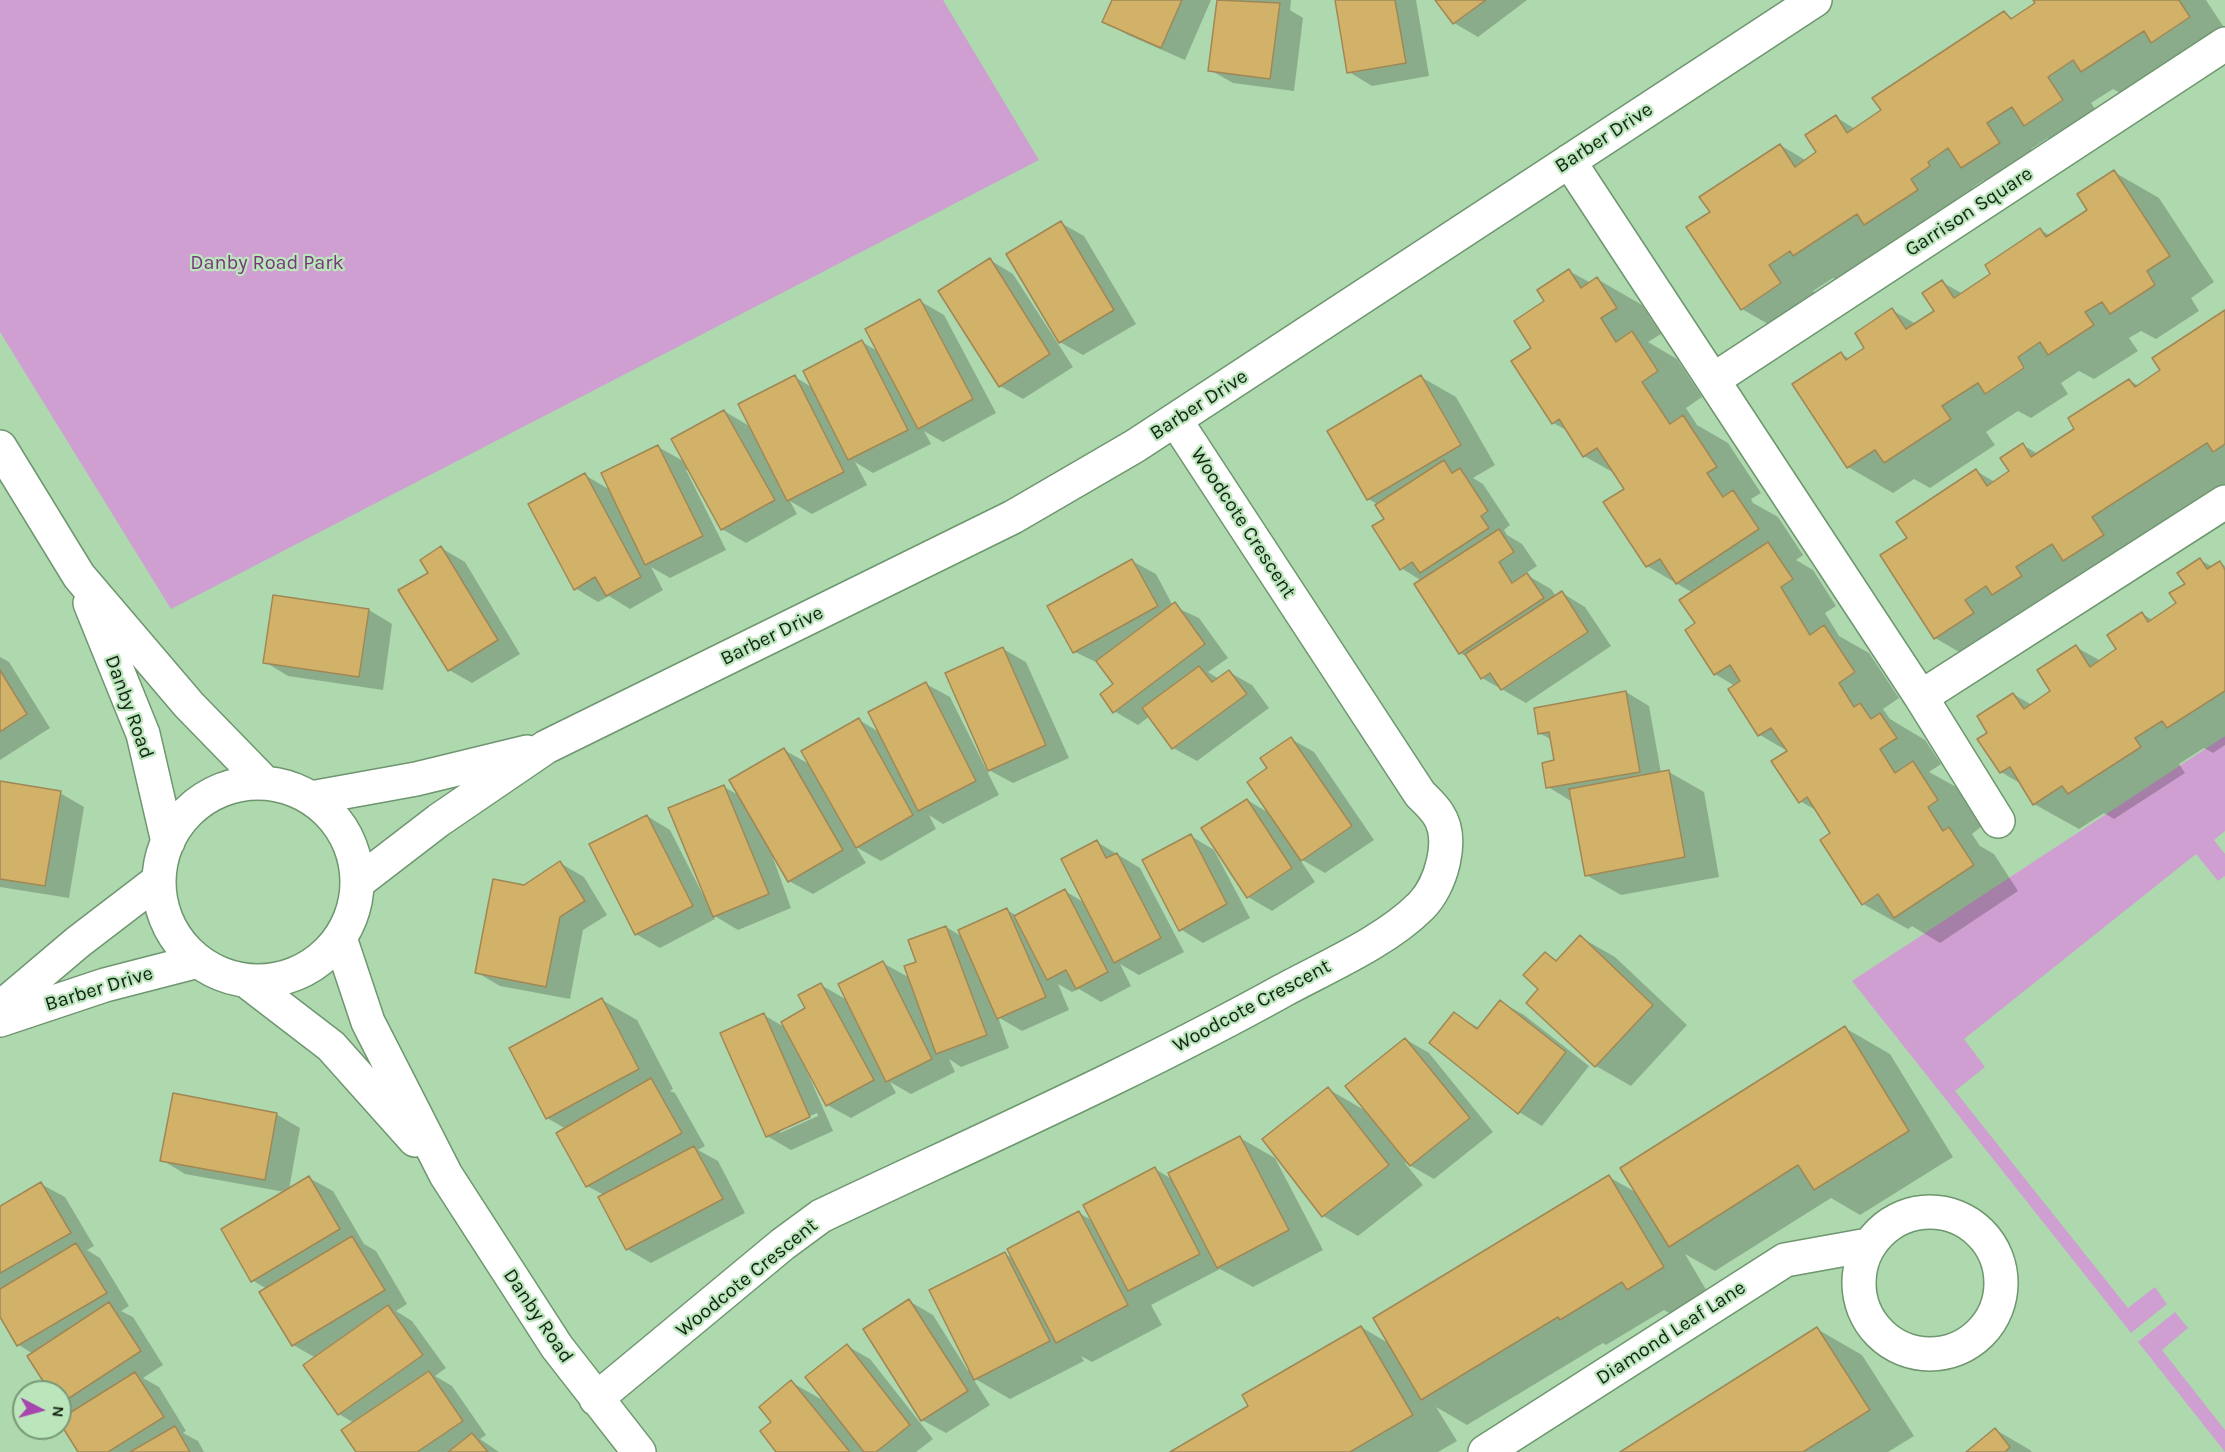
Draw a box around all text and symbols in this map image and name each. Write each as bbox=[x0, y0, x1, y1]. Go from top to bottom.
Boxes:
street label: Barber Drive bbox=[1551, 98, 1657, 178]
street label: Garrison Square bbox=[1901, 162, 2037, 262]
park label: Danby Road Park bbox=[190, 251, 344, 275]
street label: Barber Drive bbox=[1146, 365, 1252, 445]
street label: Woodcote Crescent bbox=[1185, 443, 1301, 603]
street label: Barber Drive bbox=[717, 601, 827, 671]
street label: Danby Road bbox=[99, 652, 159, 762]
street label: Woodcote Crescent bbox=[1169, 954, 1335, 1058]
street label: Barber Drive bbox=[42, 961, 156, 1017]
street label: Woodcote Crescent bbox=[671, 1214, 823, 1342]
street label: Danby Road bbox=[498, 1264, 578, 1368]
street label: Diamond Leaf Lane bbox=[1592, 1276, 1750, 1390]
north arrow bbox=[12, 1380, 72, 1440]
text: N bbox=[48, 1405, 68, 1418]

